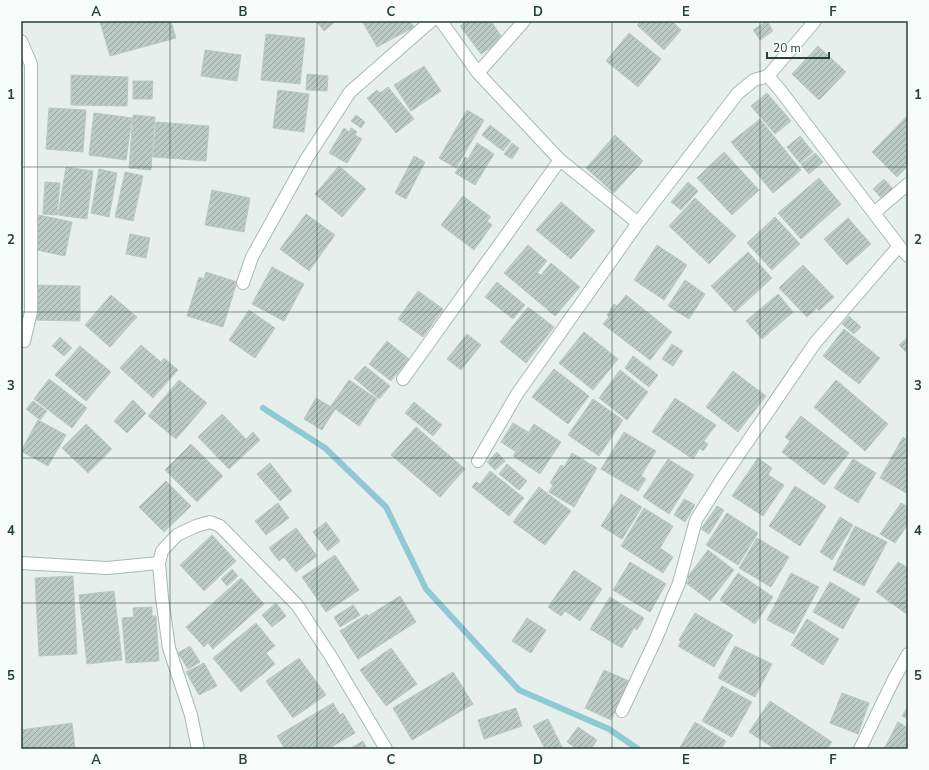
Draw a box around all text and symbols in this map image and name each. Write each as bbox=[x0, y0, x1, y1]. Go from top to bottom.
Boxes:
text: A bbox=[91, 3, 101, 21]
text: B bbox=[239, 3, 248, 21]
text: C bbox=[387, 3, 396, 21]
text: D bbox=[533, 3, 543, 21]
text: E bbox=[682, 3, 690, 21]
text: F bbox=[829, 3, 837, 21]
scale bar bbox=[767, 34, 829, 60]
text: 20 m bbox=[773, 40, 801, 56]
text: 1 bbox=[7, 86, 15, 104]
text: 1 bbox=[914, 86, 922, 104]
text: 2 bbox=[7, 231, 15, 249]
text: 2 bbox=[914, 231, 922, 249]
text: 3 bbox=[7, 377, 15, 395]
text: 3 bbox=[914, 377, 922, 395]
text: 4 bbox=[7, 522, 15, 540]
text: 4 bbox=[914, 522, 922, 540]
text: 5 bbox=[7, 667, 15, 685]
text: 5 bbox=[914, 667, 922, 685]
text: A bbox=[91, 751, 101, 769]
text: B bbox=[239, 751, 248, 769]
text: C bbox=[387, 751, 396, 769]
text: D bbox=[533, 751, 543, 769]
text: E bbox=[682, 751, 690, 769]
text: F bbox=[829, 751, 837, 769]

